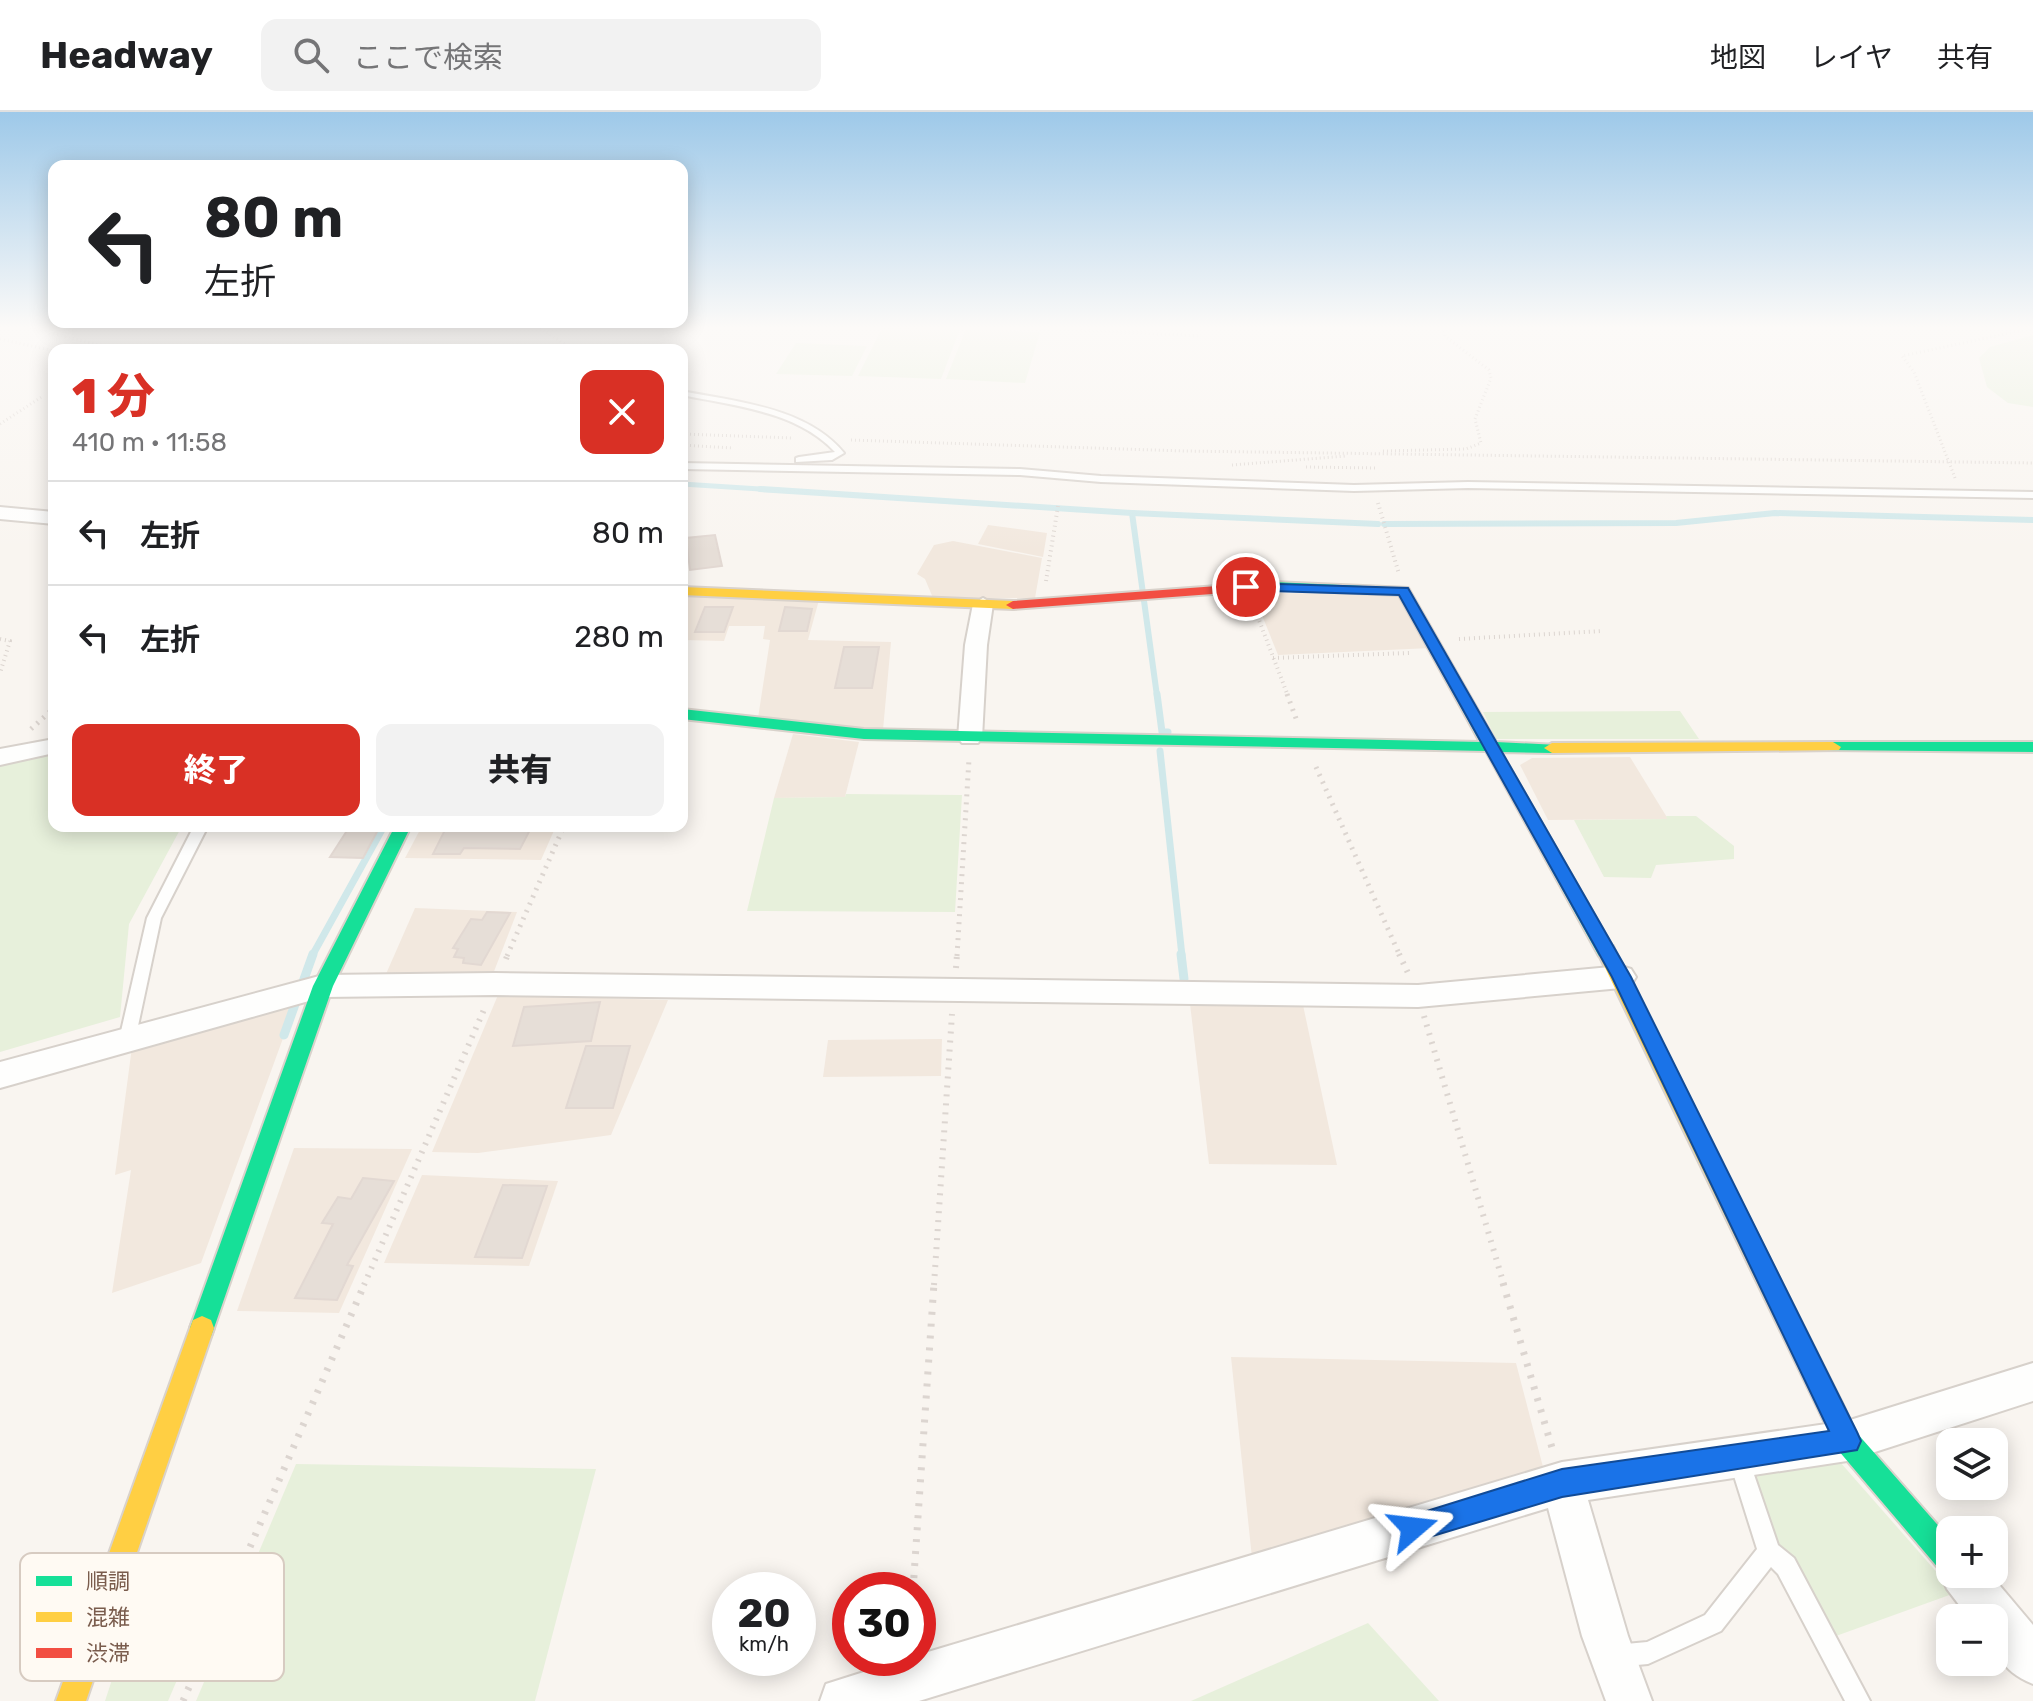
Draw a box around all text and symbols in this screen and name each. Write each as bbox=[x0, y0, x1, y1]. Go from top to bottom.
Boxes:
search box bbox=[261, 19, 821, 91]
text: Headway bbox=[40, 32, 213, 78]
icon: search bbox=[289, 33, 333, 77]
text: ここで検索 bbox=[353, 40, 503, 76]
text: 地図 bbox=[1710, 41, 1766, 74]
text: レイヤ bbox=[1810, 41, 1893, 74]
text: 共有 bbox=[1937, 41, 1993, 74]
text: 80 m bbox=[204, 185, 343, 251]
icon: left bbox=[72, 192, 176, 296]
text: 左折 bbox=[204, 260, 276, 303]
text: 1 分 bbox=[72, 368, 155, 425]
button: close bbox=[580, 370, 664, 454]
text: 410 m · 11:58 bbox=[72, 427, 227, 458]
icon: left bbox=[72, 511, 116, 555]
text: 80 m bbox=[592, 515, 664, 551]
text: 左折 bbox=[140, 518, 200, 554]
pin bbox=[1212, 553, 1280, 621]
icon: arrive bbox=[1224, 565, 1268, 609]
icon: left bbox=[72, 615, 116, 659]
text: 280 m bbox=[574, 619, 664, 655]
text: 左折 bbox=[140, 622, 200, 658]
button: 終了 bbox=[72, 724, 360, 816]
button: 共有 bbox=[376, 724, 664, 816]
map controls bbox=[1936, 1428, 2008, 1676]
button: layers bbox=[1936, 1428, 2008, 1500]
position arrow bbox=[1371, 1486, 1455, 1570]
button: + bbox=[1936, 1516, 2008, 1588]
legend bbox=[20, 1553, 284, 1681]
text: 順調 bbox=[86, 1568, 130, 1595]
speed limit sign: 30 bbox=[832, 1572, 936, 1676]
text: 20 bbox=[737, 1590, 791, 1637]
text: 混雑 bbox=[86, 1604, 130, 1631]
button: − bbox=[1936, 1604, 2008, 1676]
text: km/h bbox=[739, 1632, 789, 1656]
text: 渋滞 bbox=[86, 1640, 130, 1667]

